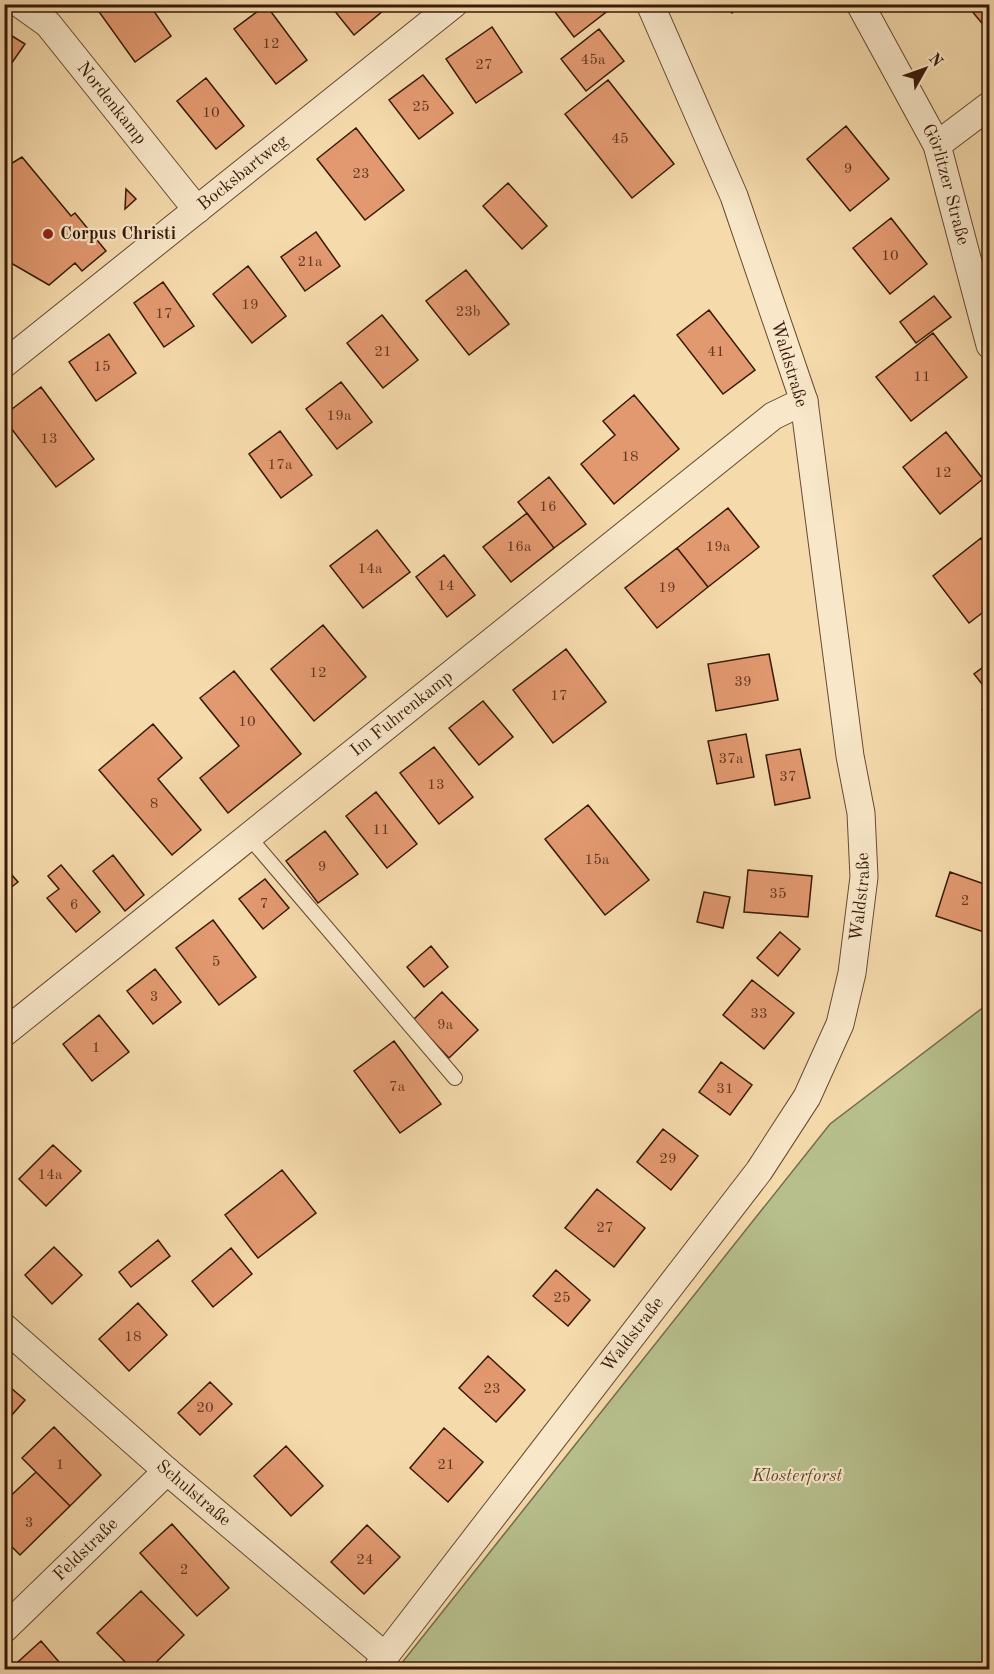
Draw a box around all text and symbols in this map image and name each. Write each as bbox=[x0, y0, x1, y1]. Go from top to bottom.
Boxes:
house number: 12 bbox=[262, 37, 280, 52]
north arrow bbox=[895, 39, 955, 99]
text: N bbox=[925, 51, 946, 71]
house number: 45a bbox=[581, 53, 606, 68]
house number: 27 bbox=[475, 58, 493, 73]
street label: Nordenkamp bbox=[73, 59, 150, 148]
house number: 25 bbox=[412, 100, 430, 115]
house number: 10 bbox=[202, 106, 220, 121]
street label: Görlitzer Straße bbox=[918, 121, 972, 247]
street label: Bocksbartweg bbox=[195, 131, 291, 214]
house number: 45 bbox=[611, 132, 629, 147]
house number: 9 bbox=[844, 162, 852, 177]
house number: 23 bbox=[352, 167, 370, 182]
place label: Corpus Christi bbox=[60, 225, 176, 243]
marker: Corpus Christi bbox=[41, 227, 55, 241]
house number: 10 bbox=[881, 249, 899, 264]
house number: 21a bbox=[298, 255, 323, 270]
house number: 19 bbox=[241, 298, 259, 313]
house number: 23b bbox=[455, 305, 481, 320]
house number: 17 bbox=[155, 307, 173, 322]
street label: Waldstraße bbox=[767, 319, 811, 409]
house number: 21 bbox=[374, 345, 392, 360]
house number: 41 bbox=[707, 345, 725, 360]
house number: 15 bbox=[93, 360, 111, 375]
house number: 11 bbox=[913, 370, 931, 385]
house number: 19a bbox=[327, 409, 352, 424]
house number: 13 bbox=[40, 432, 58, 447]
house number: 18 bbox=[621, 450, 639, 465]
house number: 17a bbox=[268, 458, 293, 473]
house number: 12 bbox=[934, 466, 952, 481]
house number: 16 bbox=[539, 500, 557, 515]
house number: 16a bbox=[507, 540, 532, 555]
house number: 19a bbox=[706, 540, 731, 555]
house number: 14a bbox=[358, 562, 383, 577]
house number: 14 bbox=[437, 579, 455, 594]
house number: 19 bbox=[658, 581, 676, 596]
house number: 12 bbox=[309, 666, 327, 681]
street label: Im Fuhrenkamp bbox=[347, 668, 456, 760]
house number: 39 bbox=[734, 675, 752, 690]
house number: 17 bbox=[550, 689, 568, 704]
house number: 10 bbox=[238, 715, 256, 730]
house number: 37a bbox=[719, 752, 744, 767]
house number: 37 bbox=[779, 770, 797, 785]
house number: 13 bbox=[427, 778, 445, 793]
house number: 8 bbox=[150, 797, 158, 812]
house number: 11 bbox=[372, 823, 390, 838]
street label: Waldstraße bbox=[847, 852, 873, 942]
house number: 15a bbox=[585, 853, 610, 868]
house number: 9 bbox=[318, 860, 326, 875]
house number: 35 bbox=[769, 887, 787, 902]
house number: 2 bbox=[961, 894, 969, 909]
house number: 7 bbox=[260, 897, 268, 912]
house number: 6 bbox=[70, 898, 78, 913]
house number: 5 bbox=[212, 955, 220, 970]
house number: 3 bbox=[150, 990, 158, 1005]
house number: 33 bbox=[750, 1007, 768, 1022]
house number: 9a bbox=[437, 1018, 454, 1033]
house number: 1 bbox=[92, 1041, 100, 1056]
house number: 7a bbox=[389, 1080, 406, 1095]
house number: 31 bbox=[716, 1082, 734, 1097]
house number: 29 bbox=[659, 1152, 677, 1167]
house number: 14a bbox=[38, 1168, 63, 1183]
house number: 27 bbox=[596, 1221, 614, 1236]
house number: 25 bbox=[553, 1291, 571, 1306]
street label: Waldstraße bbox=[599, 1294, 667, 1375]
house number: 18 bbox=[124, 1330, 142, 1345]
house number: 23 bbox=[483, 1382, 501, 1397]
house number: 20 bbox=[196, 1401, 214, 1416]
street label: Schulstraße bbox=[153, 1457, 234, 1530]
house number: 1 bbox=[56, 1458, 64, 1473]
house number: 21 bbox=[437, 1458, 455, 1473]
park label: Klosterforst bbox=[751, 1467, 843, 1485]
street label: Feldstraße bbox=[50, 1515, 121, 1585]
house number: 3 bbox=[25, 1516, 33, 1531]
house number: 24 bbox=[356, 1553, 374, 1568]
house number: 2 bbox=[180, 1563, 188, 1578]

